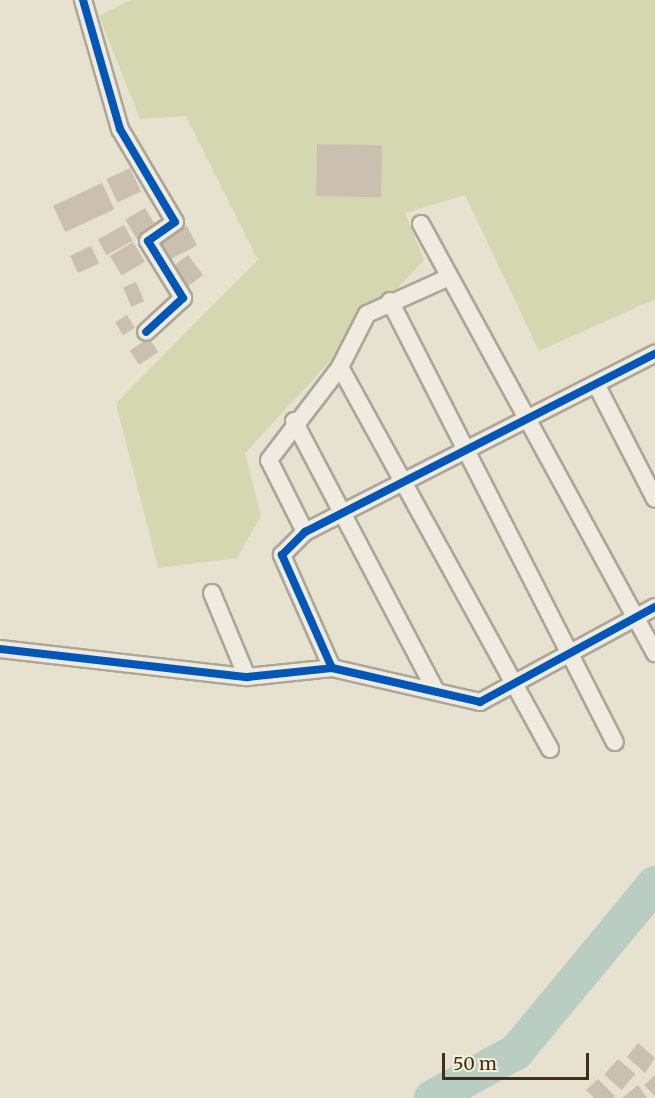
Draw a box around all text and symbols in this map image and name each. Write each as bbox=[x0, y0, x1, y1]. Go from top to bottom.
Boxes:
scale bar bbox=[445, 1041, 592, 1079]
text: 50 m bbox=[453, 1052, 497, 1075]

